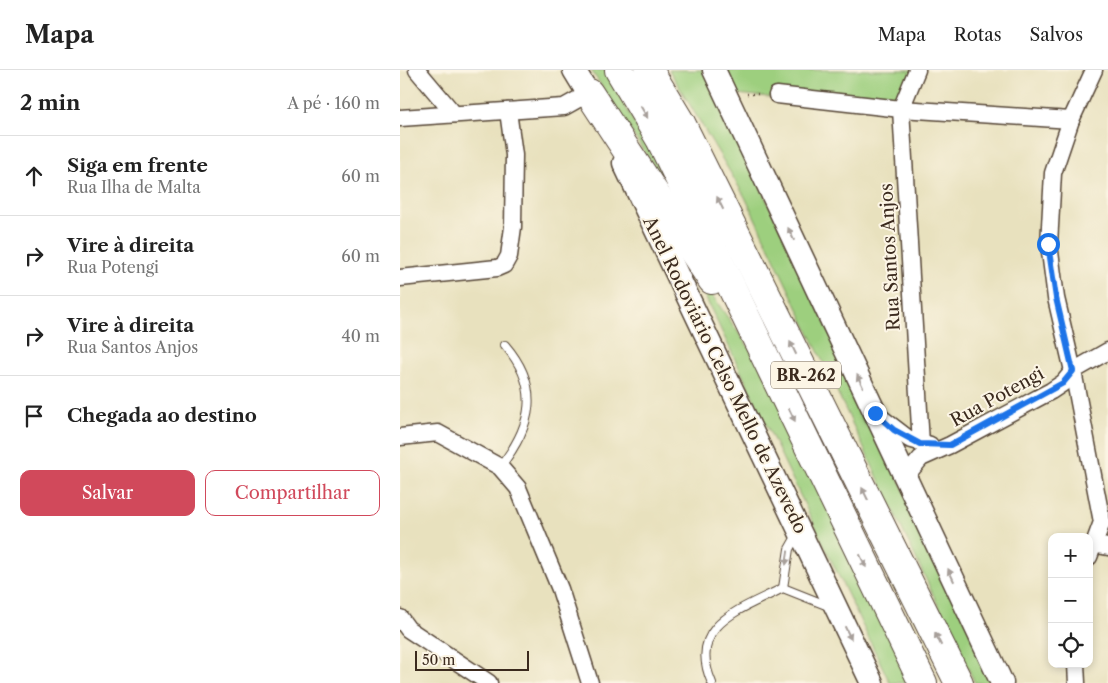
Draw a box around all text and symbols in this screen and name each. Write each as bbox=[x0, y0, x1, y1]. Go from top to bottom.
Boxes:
text: Mapa bbox=[25, 20, 94, 49]
text: Mapa bbox=[878, 24, 926, 46]
text: Rotas bbox=[954, 24, 1002, 46]
text: Salvos bbox=[1030, 24, 1083, 46]
text: 2 min bbox=[20, 90, 80, 115]
text: A pé · 160 m bbox=[287, 93, 380, 113]
one-way arrow bbox=[639, 105, 648, 118]
text: Siga em frente bbox=[67, 154, 208, 177]
icon: ahead bbox=[20, 162, 48, 190]
text: 60 m bbox=[341, 166, 380, 186]
text: Rua Ilha de Malta bbox=[67, 177, 201, 197]
street label: Rua Santos Anjos bbox=[875, 183, 905, 331]
one-way arrow bbox=[716, 195, 724, 210]
street label: Anel Rodoviário Celso Mello de Azevedo bbox=[638, 212, 812, 537]
one-way arrow bbox=[787, 227, 795, 241]
route start bbox=[1037, 233, 1060, 256]
text: Vire à direita bbox=[67, 234, 194, 257]
icon: right bbox=[20, 242, 48, 270]
text: 60 m bbox=[341, 246, 380, 266]
text: Rua Potengi bbox=[67, 257, 159, 277]
text: Vire à direita bbox=[67, 314, 194, 337]
icon: right bbox=[20, 322, 48, 350]
text: 40 m bbox=[341, 326, 380, 346]
text: Rua Santos Anjos bbox=[67, 337, 198, 357]
one-way arrow bbox=[789, 341, 797, 355]
road number: BR-262 bbox=[771, 362, 841, 388]
street label: Rua Potengi bbox=[946, 362, 1048, 432]
one-way arrow bbox=[856, 374, 864, 388]
icon: arrive bbox=[20, 402, 48, 430]
route end bbox=[864, 402, 887, 425]
text: Chegada ao destino bbox=[67, 404, 257, 427]
one-way arrow bbox=[789, 408, 797, 422]
button: Salvar bbox=[20, 470, 195, 516]
button: Compartilhar bbox=[205, 470, 380, 516]
one-way arrow bbox=[861, 486, 869, 501]
map controls bbox=[1048, 533, 1093, 668]
button: + bbox=[1048, 533, 1093, 578]
one-way arrow bbox=[783, 550, 791, 566]
one-way arrow bbox=[860, 554, 868, 568]
one-way arrow bbox=[947, 568, 956, 583]
button: − bbox=[1048, 578, 1093, 623]
button: locate bbox=[1048, 623, 1093, 668]
one-way arrow bbox=[845, 626, 853, 640]
one-way arrow bbox=[933, 632, 941, 646]
scale bar bbox=[415, 648, 529, 671]
text: 50 m bbox=[422, 651, 455, 669]

